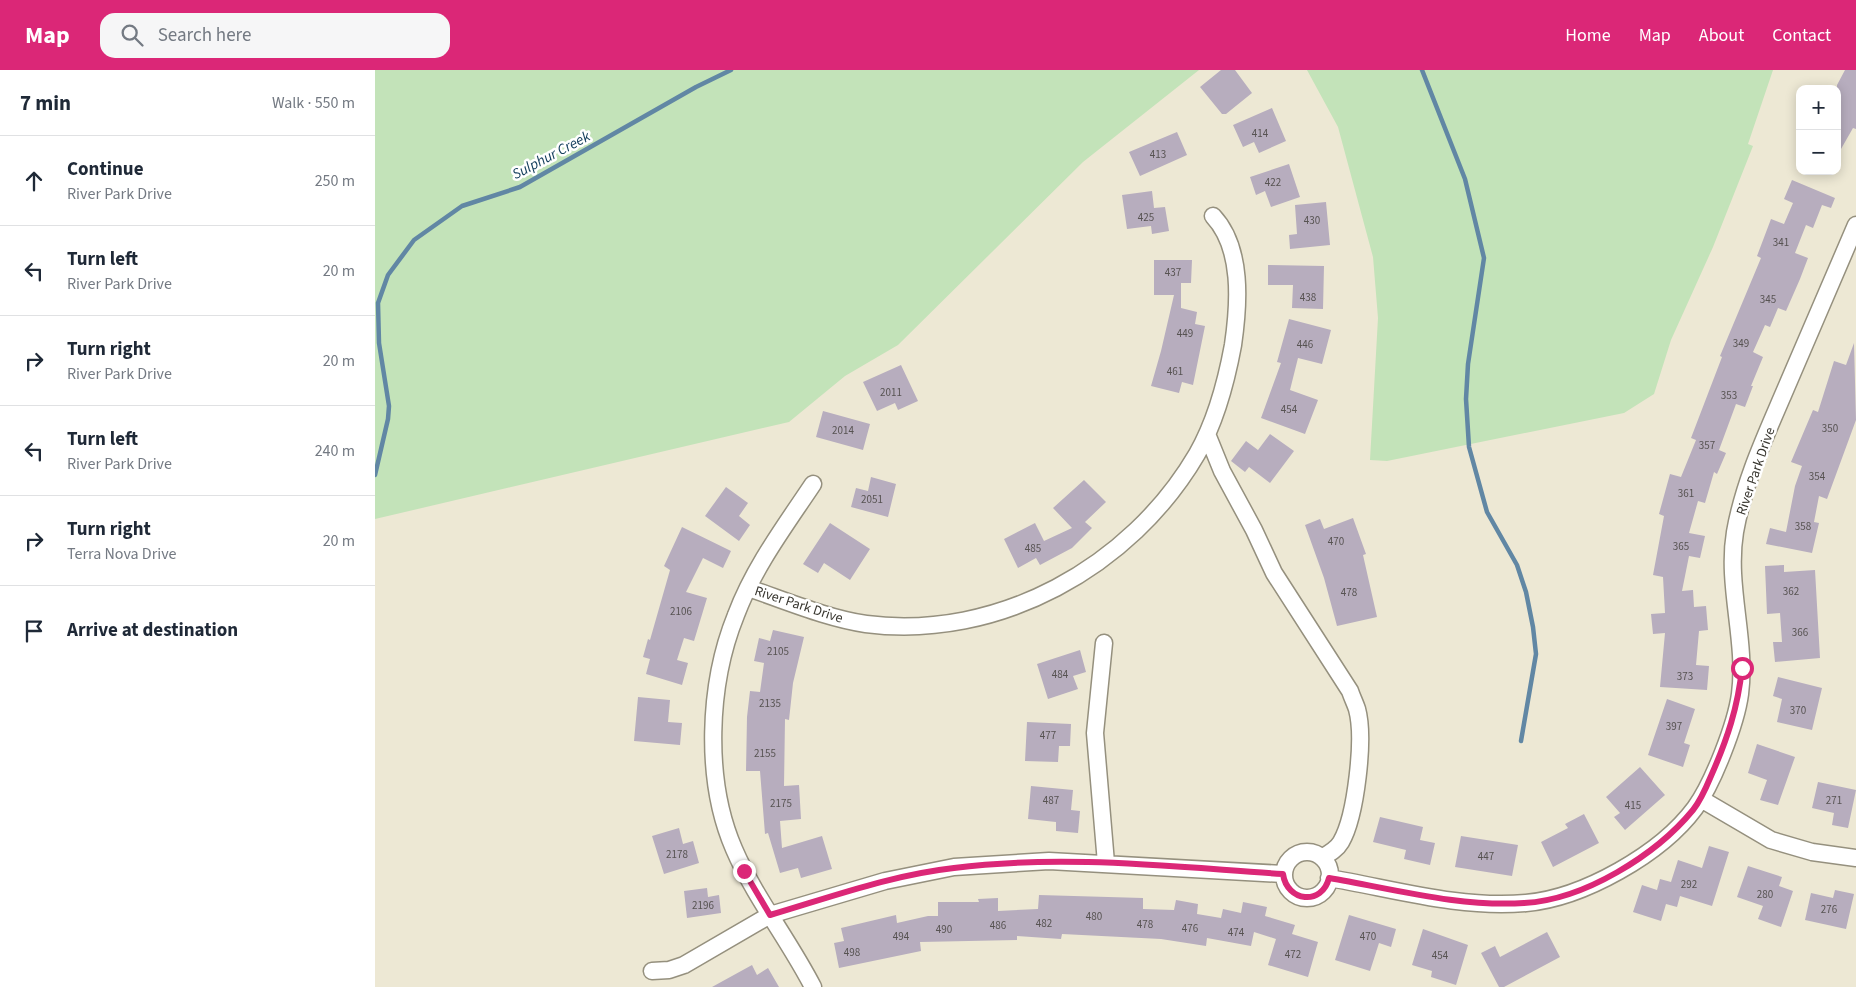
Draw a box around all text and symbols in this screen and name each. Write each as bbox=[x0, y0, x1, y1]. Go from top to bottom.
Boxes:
search box bbox=[100, 13, 450, 58]
text: Map bbox=[25, 18, 70, 53]
icon: search bbox=[118, 21, 146, 49]
text: Search here bbox=[158, 22, 251, 49]
text: Home bbox=[1565, 23, 1611, 48]
text: Map bbox=[1639, 23, 1671, 48]
text: About bbox=[1699, 23, 1744, 48]
text: Contact bbox=[1772, 23, 1831, 48]
map controls bbox=[1796, 85, 1841, 175]
button: + bbox=[1796, 85, 1841, 130]
text: 7 min bbox=[20, 88, 71, 118]
text: Walk · 550 m bbox=[272, 92, 355, 114]
water label: Sulphur Creek bbox=[508, 126, 595, 185]
house number: 414 bbox=[1252, 126, 1269, 141]
button: − bbox=[1796, 130, 1841, 175]
house number: 413 bbox=[1150, 147, 1166, 162]
text: Continue bbox=[67, 156, 144, 183]
icon: ahead bbox=[20, 167, 48, 195]
text: 250 m bbox=[315, 170, 355, 192]
house number: 422 bbox=[1265, 175, 1281, 190]
text: River Park Drive bbox=[67, 183, 172, 205]
house number: 425 bbox=[1138, 210, 1154, 225]
house number: 430 bbox=[1304, 213, 1320, 228]
house number: 341 bbox=[1773, 235, 1789, 250]
text: Turn left bbox=[67, 246, 138, 273]
icon: left bbox=[20, 257, 48, 285]
text: 20 m bbox=[323, 260, 355, 282]
house number: 437 bbox=[1165, 265, 1181, 280]
text: River Park Drive bbox=[67, 273, 172, 295]
house number: 438 bbox=[1300, 290, 1317, 305]
house number: 345 bbox=[1760, 292, 1776, 307]
house number: 449 bbox=[1177, 326, 1193, 341]
text: Turn right bbox=[67, 336, 151, 363]
house number: 349 bbox=[1733, 336, 1749, 351]
house number: 446 bbox=[1297, 337, 1314, 352]
icon: right bbox=[20, 347, 48, 375]
text: 20 m bbox=[323, 350, 355, 372]
text: River Park Drive bbox=[67, 363, 172, 385]
house number: 461 bbox=[1167, 364, 1183, 379]
house number: 2011 bbox=[880, 385, 902, 400]
house number: 353 bbox=[1721, 388, 1737, 403]
house number: 454 bbox=[1281, 402, 1298, 417]
house number: 350 bbox=[1822, 421, 1838, 436]
house number: 2014 bbox=[832, 423, 854, 438]
street label: River Park Drive bbox=[1732, 425, 1780, 518]
text: Turn left bbox=[67, 426, 138, 453]
icon: left bbox=[20, 437, 48, 465]
house number: 357 bbox=[1699, 438, 1715, 453]
text: 240 m bbox=[315, 440, 355, 462]
text: River Park Drive bbox=[67, 453, 172, 475]
house number: 354 bbox=[1809, 469, 1826, 484]
house number: 361 bbox=[1678, 486, 1694, 501]
house number: 2051 bbox=[861, 492, 883, 507]
text: Turn right bbox=[67, 516, 151, 543]
house number: 358 bbox=[1795, 519, 1812, 534]
icon: right bbox=[20, 527, 48, 555]
text: 20 m bbox=[323, 530, 355, 552]
house number: 470 bbox=[1328, 534, 1344, 549]
house number: 365 bbox=[1673, 539, 1689, 554]
house number: 485 bbox=[1025, 541, 1041, 556]
text: Terra Nova Drive bbox=[67, 543, 177, 565]
street label: River Park Drive bbox=[752, 581, 845, 629]
house number: 362 bbox=[1783, 584, 1799, 599]
house number: 478 bbox=[1341, 585, 1358, 600]
house number: 2106 bbox=[670, 604, 692, 619]
icon: arrive bbox=[20, 617, 48, 645]
text: Arrive at destination bbox=[67, 617, 238, 644]
house number: 366 bbox=[1792, 625, 1809, 640]
house number: 2105 bbox=[767, 644, 789, 659]
route start bbox=[1731, 657, 1754, 680]
house number: 484 bbox=[1052, 667, 1069, 682]
house number: 373 bbox=[1677, 669, 1693, 684]
house number: 2135 bbox=[759, 696, 781, 711]
house number: 370 bbox=[1790, 703, 1806, 718]
house number: 397 bbox=[1666, 719, 1682, 734]
house number: 477 bbox=[1040, 728, 1056, 743]
house number: 2155 bbox=[754, 746, 776, 761]
house number: 487 bbox=[1043, 793, 1059, 808]
house number: 271 bbox=[1826, 793, 1842, 808]
house number: 2175 bbox=[770, 796, 792, 811]
house number: 415 bbox=[1625, 798, 1641, 813]
house number: 2178 bbox=[666, 847, 688, 862]
house number: 447 bbox=[1478, 849, 1494, 864]
route end bbox=[733, 860, 756, 883]
house number: 292 bbox=[1681, 877, 1697, 892]
house number: 280 bbox=[1757, 887, 1773, 902]
house number: 2196 bbox=[692, 898, 714, 913]
house number: 276 bbox=[1821, 902, 1838, 917]
house number: 480 bbox=[1086, 909, 1102, 924]
house number: 482 bbox=[1036, 916, 1052, 931]
house number: 478 bbox=[1137, 917, 1154, 932]
house number: 486 bbox=[990, 918, 1007, 933]
house number: 476 bbox=[1182, 921, 1199, 936]
house number: 490 bbox=[936, 922, 952, 937]
house number: 474 bbox=[1228, 925, 1245, 940]
house number: 494 bbox=[893, 929, 910, 944]
house number: 470 bbox=[1360, 929, 1376, 944]
house number: 498 bbox=[844, 945, 861, 960]
house number: 472 bbox=[1285, 947, 1301, 962]
house number: 454 bbox=[1432, 948, 1449, 963]

